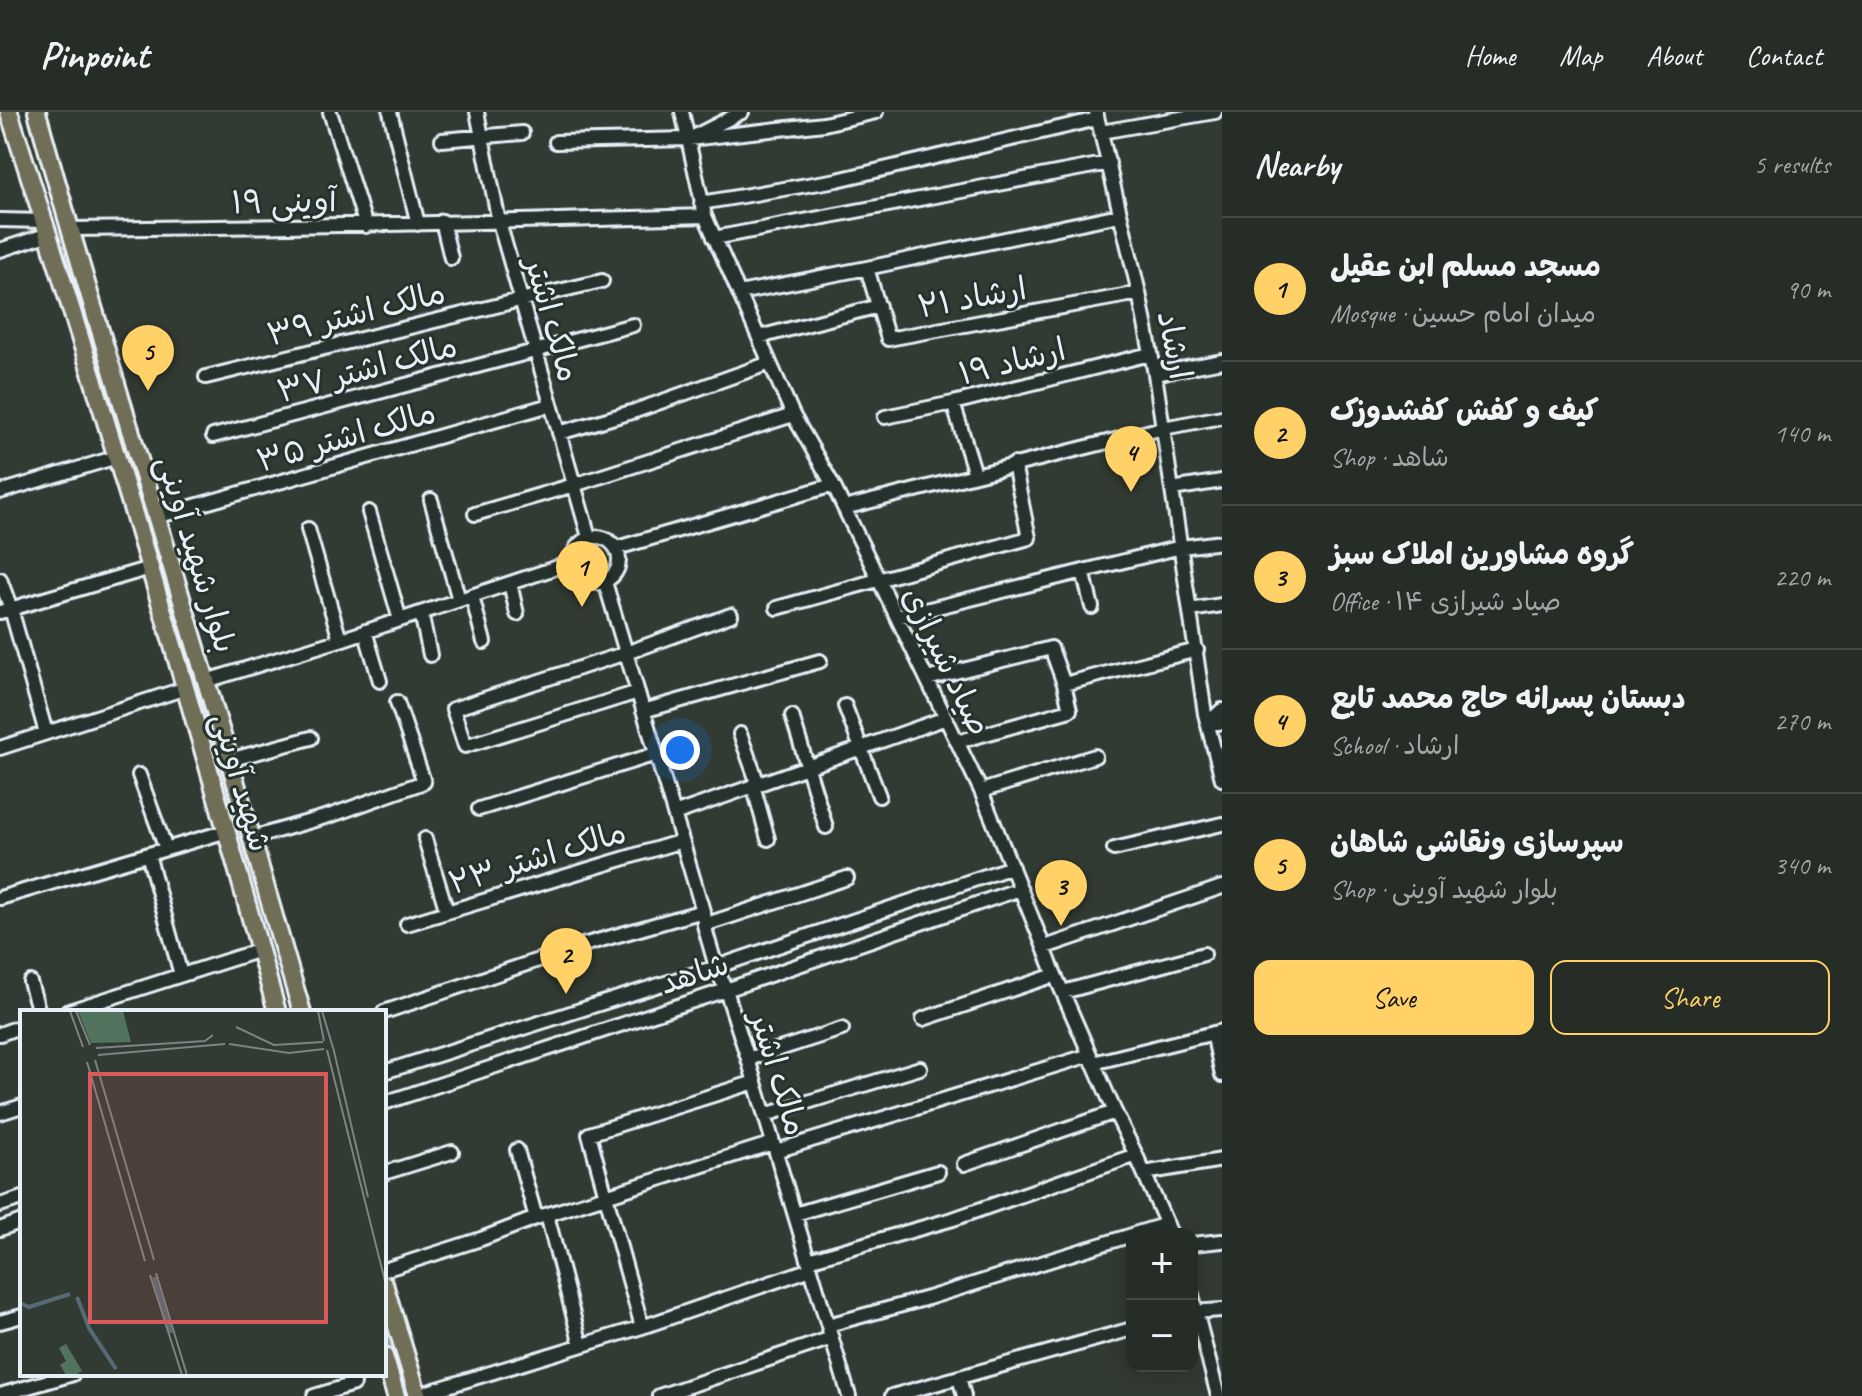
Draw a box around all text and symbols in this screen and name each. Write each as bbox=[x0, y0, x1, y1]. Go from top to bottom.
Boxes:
text: Pinpoint bbox=[40, 32, 149, 79]
text: Home bbox=[1465, 38, 1515, 73]
text: Map bbox=[1559, 38, 1602, 73]
text: About bbox=[1646, 38, 1702, 73]
text: Contact bbox=[1746, 38, 1822, 73]
text: Nearby bbox=[1254, 143, 1340, 186]
text: 5 results bbox=[1754, 148, 1830, 181]
street label: آوینی ۱۹ bbox=[231, 180, 338, 223]
text: مسجد مسلم ابن عقیل bbox=[1330, 247, 1601, 285]
street label: مالک اشتر bbox=[514, 249, 590, 386]
street label: ارشاد ۲۱ bbox=[914, 268, 1030, 327]
street label: مالک اشتر ۳۹ bbox=[263, 272, 449, 355]
text: 1 bbox=[1274, 273, 1286, 306]
text: 90 m bbox=[1786, 273, 1830, 306]
text: Mosque · میدان امام حسین bbox=[1330, 297, 1596, 330]
street label: ارشاد bbox=[1148, 307, 1201, 383]
pin: 5 bbox=[122, 325, 174, 391]
street label: مالک اشتر ۳۷ bbox=[273, 325, 462, 412]
street label: ارشاد ۱۹ bbox=[955, 328, 1070, 395]
street label: مالک اشتر ۳۵ bbox=[252, 391, 440, 482]
text: کیف و کفش کفشدوزک bbox=[1330, 391, 1599, 429]
text: 2 bbox=[1274, 417, 1286, 450]
text: 140 m bbox=[1774, 417, 1830, 450]
pin: 4 bbox=[1105, 426, 1157, 492]
text: Shop · شاهد bbox=[1330, 441, 1449, 474]
street label: بلوار شهید آوینی bbox=[147, 450, 246, 658]
text: گروه مشاورین املاک سبز bbox=[1330, 535, 1634, 573]
pin: 1 bbox=[556, 541, 608, 607]
text: 3 bbox=[1274, 561, 1286, 594]
text: 220 m bbox=[1774, 561, 1830, 594]
street label: صیاد شیرازی bbox=[893, 580, 1000, 743]
text: Office · صیاد شیرازی ۱۴ bbox=[1330, 585, 1561, 618]
text: دبستان پسرانه حاج محمد تابع bbox=[1330, 679, 1686, 717]
text: 4 bbox=[1274, 705, 1286, 738]
text: 270 m bbox=[1774, 705, 1830, 738]
street label: شهید آوینی bbox=[202, 708, 281, 856]
text: School · ارشاد bbox=[1330, 729, 1459, 762]
your location bbox=[660, 730, 700, 770]
street label: مالک اشتر ۲۳ bbox=[443, 811, 631, 904]
text: سپرسازی و‌نقاشی شاهان bbox=[1330, 823, 1624, 861]
text: 5 bbox=[1274, 849, 1286, 882]
text: 340 m bbox=[1774, 849, 1830, 882]
pin: 3 bbox=[1035, 860, 1087, 926]
text: Shop · بلوار شهید آوینی bbox=[1330, 873, 1558, 906]
pin: 2 bbox=[540, 928, 592, 994]
street label: شاهد bbox=[654, 943, 734, 1004]
button: Save bbox=[1254, 960, 1534, 1035]
button: Share bbox=[1550, 960, 1830, 1035]
street label: مالک اشتر bbox=[739, 1003, 817, 1140]
inset map bbox=[20, 1010, 386, 1376]
map controls bbox=[1126, 1228, 1198, 1372]
button: + bbox=[1126, 1228, 1198, 1300]
button: − bbox=[1126, 1300, 1198, 1372]

